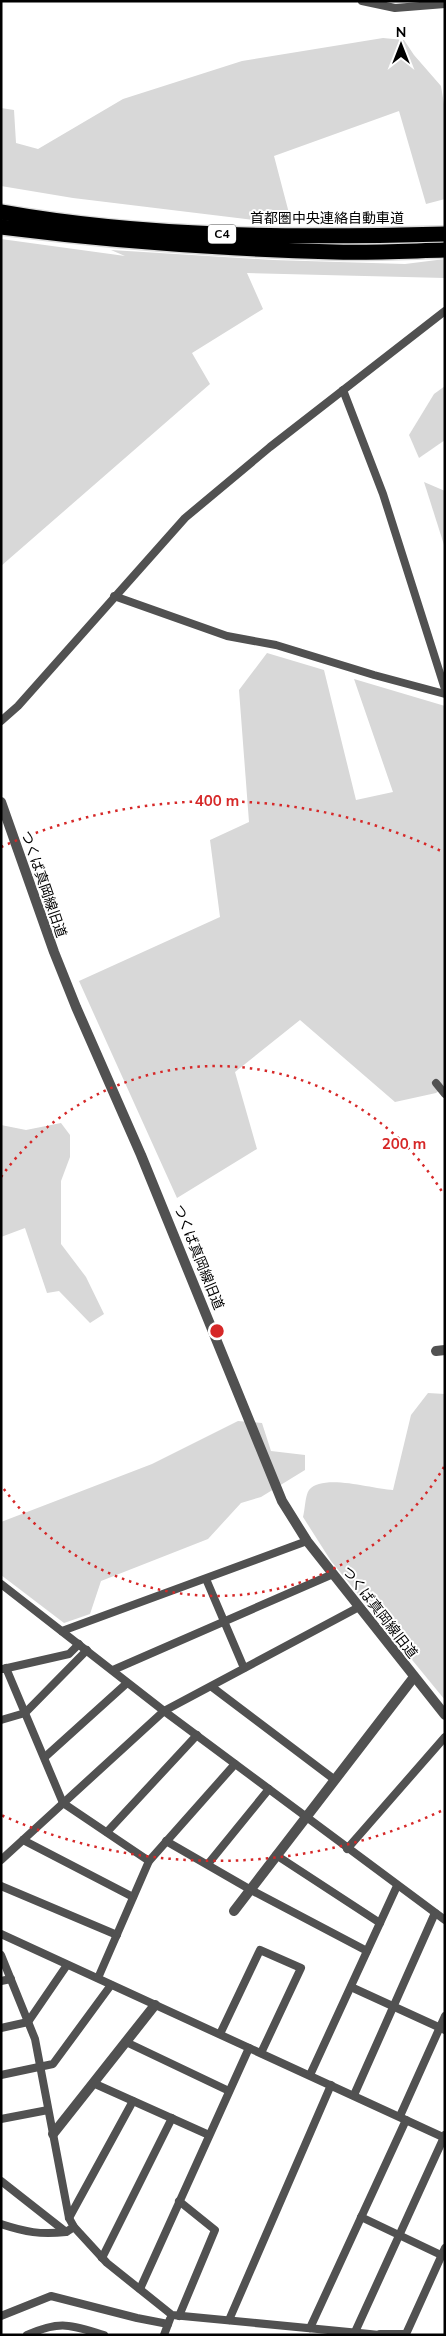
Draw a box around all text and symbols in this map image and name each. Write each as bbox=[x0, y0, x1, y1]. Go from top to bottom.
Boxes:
north arrow bbox=[376, 20, 426, 70]
text: N bbox=[396, 23, 406, 41]
street label: 首都圏中央連絡自動車道 bbox=[250, 209, 404, 227]
road number: C4 bbox=[208, 224, 236, 243]
text: 400 m bbox=[195, 791, 239, 810]
street label: つくば真岡線旧道 bbox=[17, 828, 71, 940]
text: 200 m bbox=[382, 1134, 426, 1153]
street label: つくば真岡線旧道 bbox=[170, 1202, 228, 1312]
centre of rings bbox=[208, 1322, 226, 1340]
street label: つくば真岡線旧道 bbox=[338, 1562, 422, 1662]

